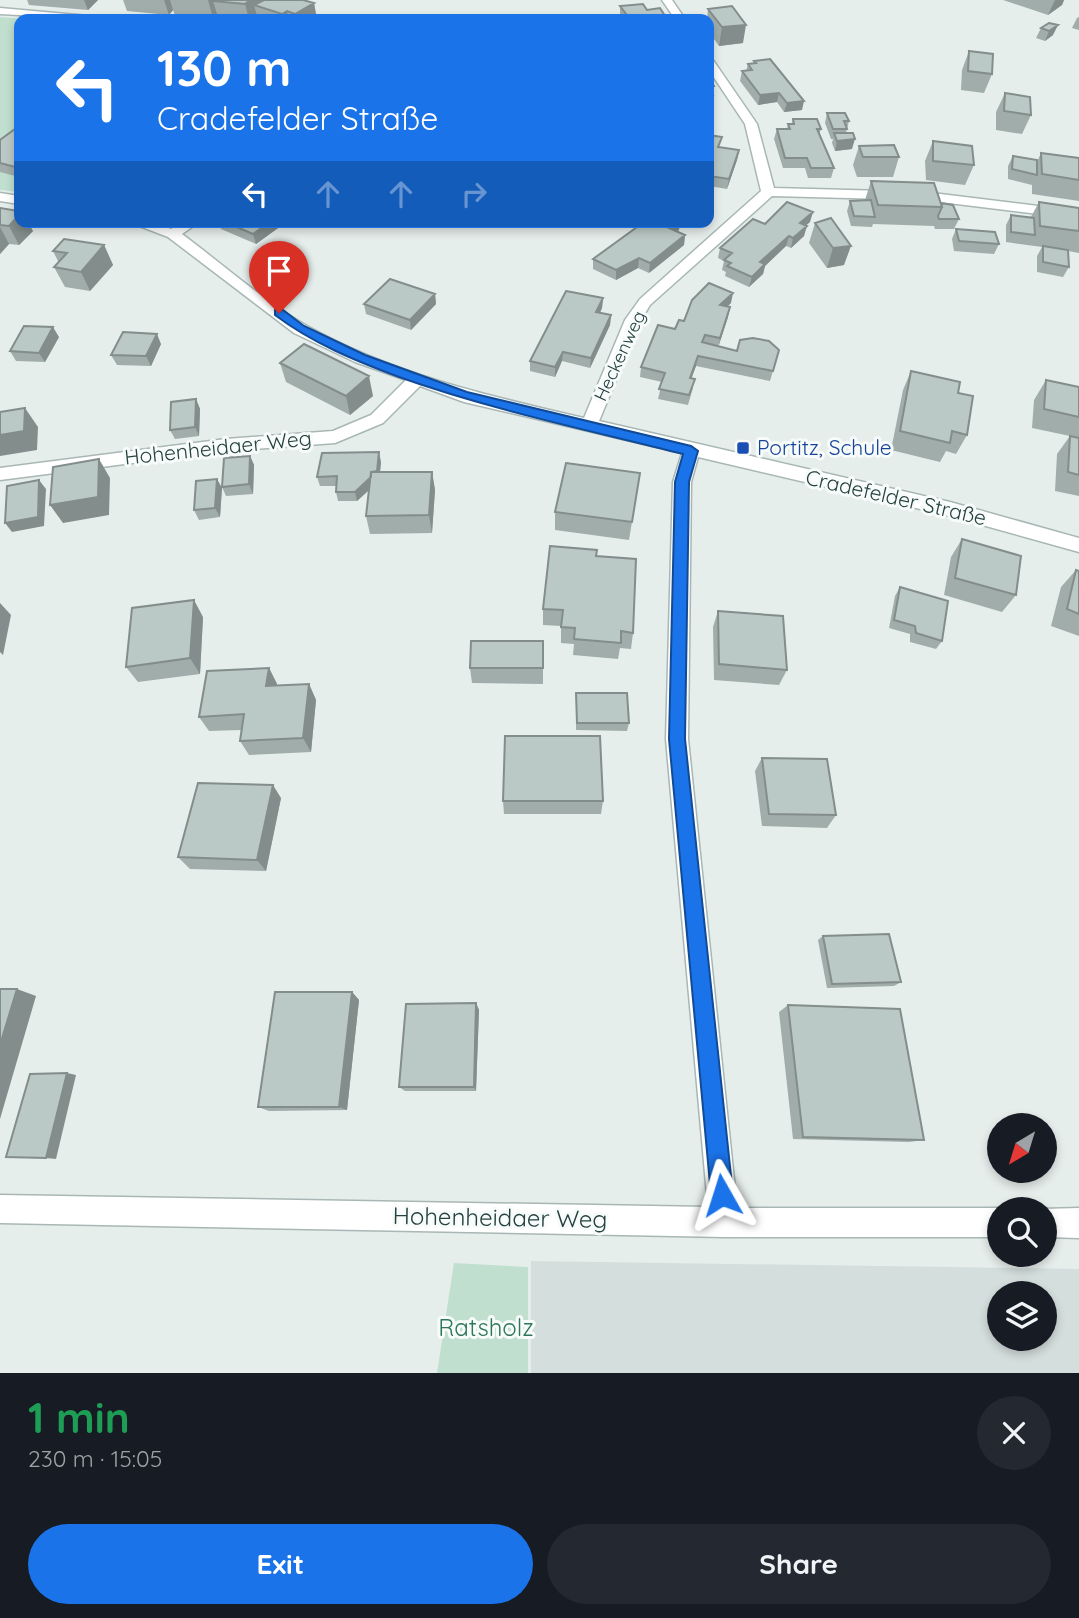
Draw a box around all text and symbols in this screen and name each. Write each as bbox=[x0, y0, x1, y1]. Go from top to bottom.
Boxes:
text: 130 m bbox=[157, 37, 291, 98]
icon: left bbox=[42, 42, 133, 133]
text: Cradefelder Straße bbox=[157, 98, 438, 138]
icon: left bbox=[236, 175, 274, 213]
icon: ahead bbox=[309, 175, 347, 213]
icon: ahead bbox=[382, 175, 420, 213]
icon: right bbox=[455, 175, 493, 213]
pin bbox=[249, 241, 309, 313]
icon: arrive bbox=[260, 252, 298, 290]
street label: Heckenweg bbox=[589, 307, 650, 405]
street label: Hohenheidaer Weg bbox=[123, 424, 313, 470]
place label: Portitz, Schule bbox=[757, 434, 892, 460]
marker: Portitz, Schule bbox=[735, 440, 751, 456]
street label: Cradefelder Straße bbox=[803, 464, 989, 530]
north arrow bbox=[987, 1113, 1057, 1183]
map controls bbox=[987, 1113, 1057, 1351]
position arrow bbox=[685, 1158, 759, 1232]
button: search bbox=[987, 1197, 1057, 1267]
street label: Hohenheidaer Weg bbox=[392, 1200, 608, 1234]
button: layers bbox=[987, 1281, 1057, 1351]
park label: Ratsholz bbox=[438, 1312, 534, 1342]
text: 1 min bbox=[28, 1391, 130, 1444]
button: close bbox=[977, 1396, 1051, 1470]
text: 230 m · 15:05 bbox=[28, 1444, 162, 1473]
button: Exit bbox=[28, 1524, 533, 1604]
button: Share bbox=[547, 1524, 1051, 1604]

